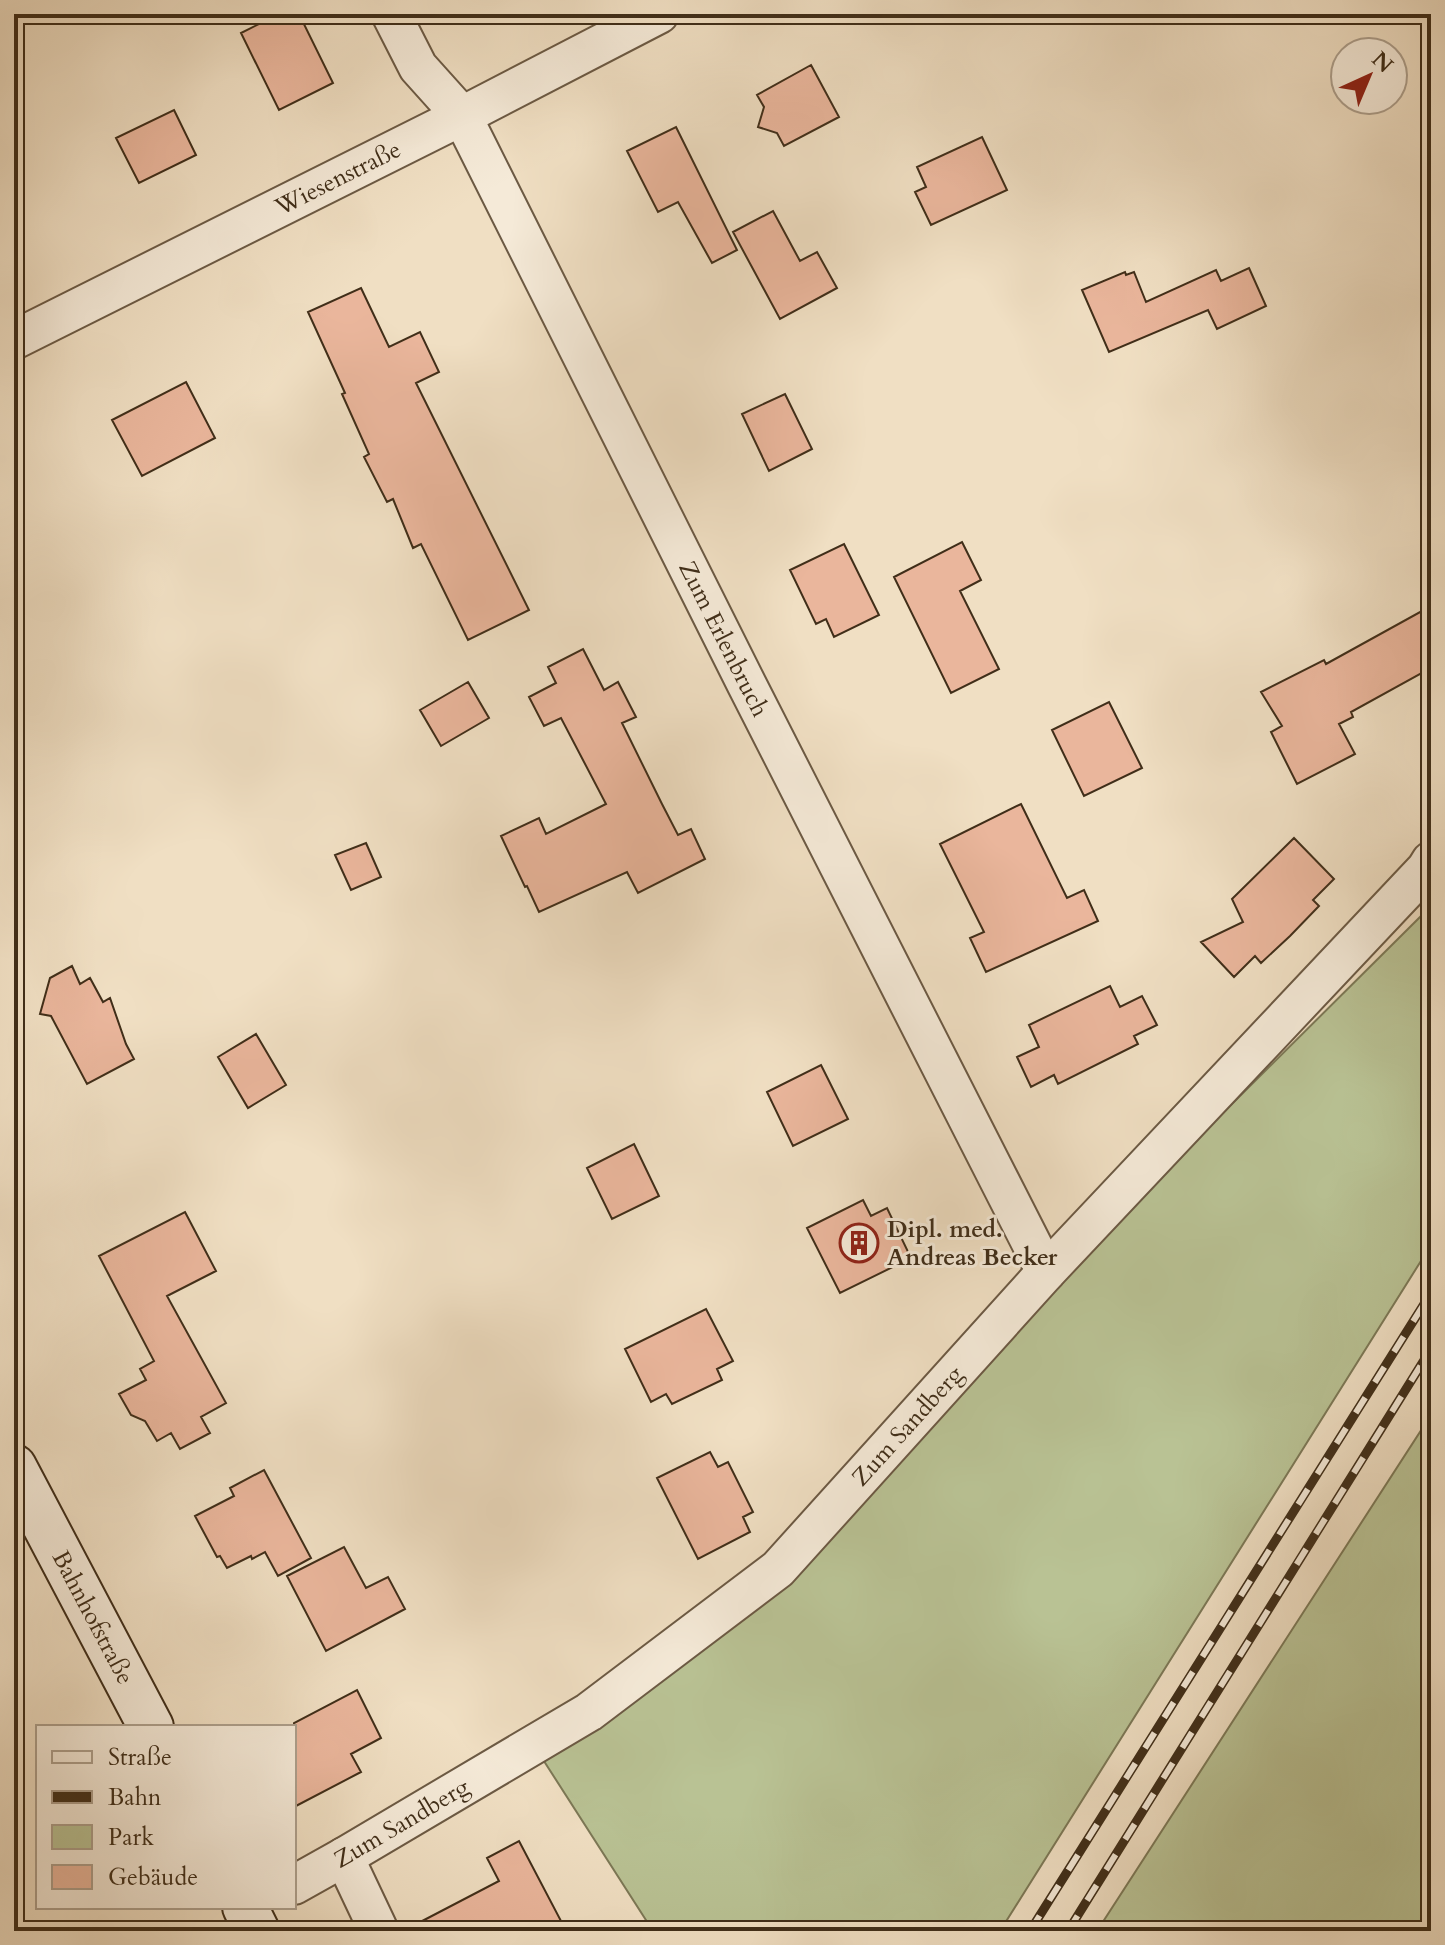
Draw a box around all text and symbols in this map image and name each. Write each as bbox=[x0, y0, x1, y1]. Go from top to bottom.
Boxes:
north arrow bbox=[1329, 36, 1409, 116]
text: N bbox=[1365, 45, 1399, 80]
street label: Wiesenstraße bbox=[269, 133, 407, 224]
street label: Zum Erlenbruch bbox=[671, 555, 776, 722]
place label: Dipl. med. Andreas Becker bbox=[887, 1213, 1058, 1274]
building icon: Dipl. med. Andreas Becker bbox=[838, 1222, 880, 1264]
street label: Zum Sandberg bbox=[845, 1358, 971, 1493]
street label: Bahnhofstraße bbox=[44, 1545, 142, 1690]
legend bbox=[36, 1725, 296, 1909]
text: Straße bbox=[108, 1741, 172, 1774]
street label: Zum Sandberg bbox=[328, 1770, 476, 1876]
text: Bahn bbox=[108, 1781, 162, 1814]
text: Park bbox=[108, 1821, 154, 1854]
text: Gebäude bbox=[108, 1861, 198, 1894]

